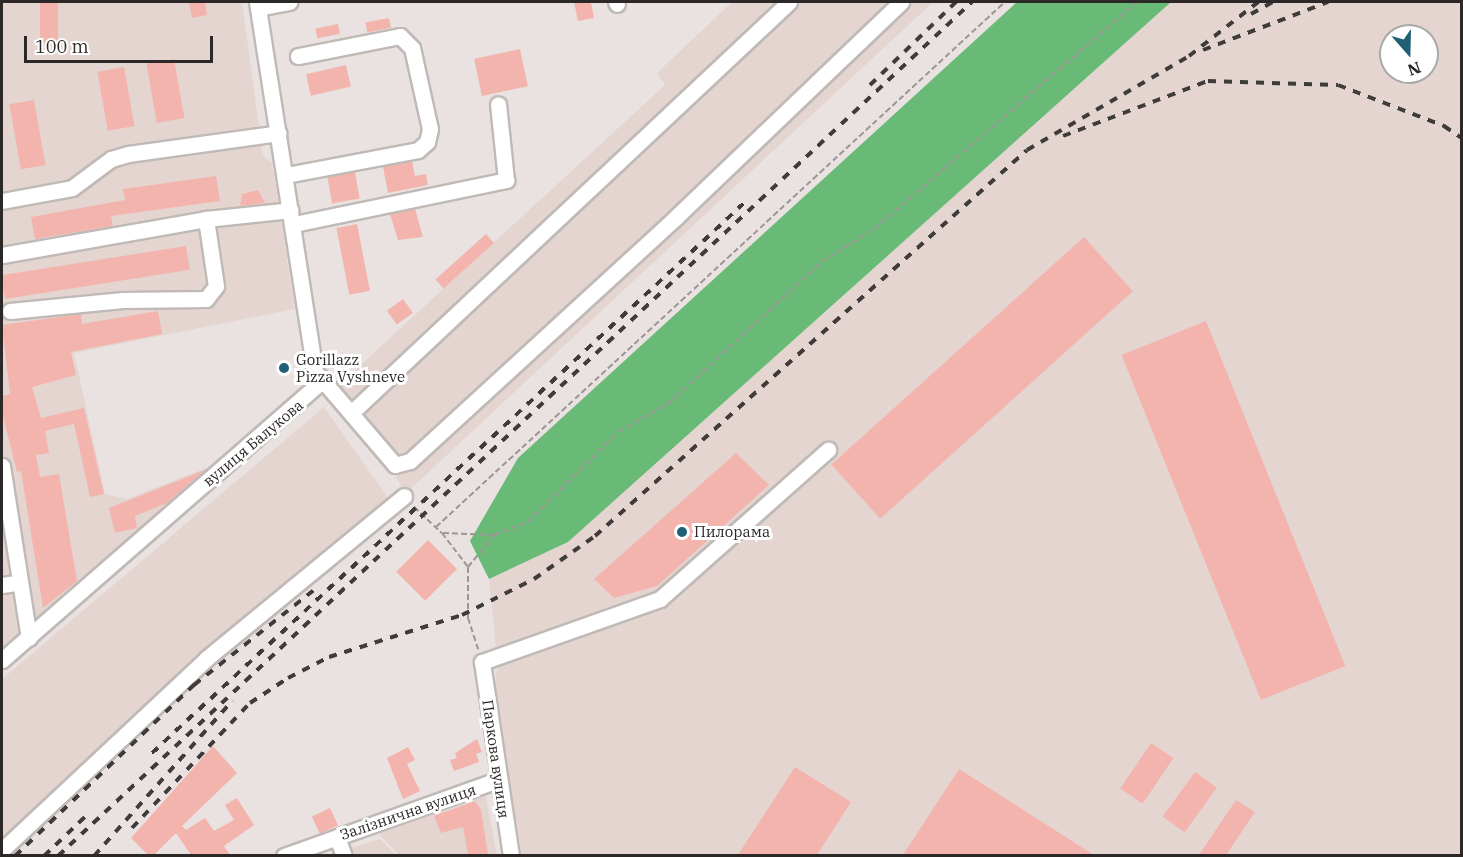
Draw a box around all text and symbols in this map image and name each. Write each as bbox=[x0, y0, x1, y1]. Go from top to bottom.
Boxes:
scale bar bbox=[27, 24, 216, 62]
north arrow bbox=[1379, 24, 1439, 84]
text: 100 m bbox=[35, 35, 89, 58]
text: N bbox=[1405, 57, 1424, 81]
place label: Gorillazz Pizza Vyshneve bbox=[296, 350, 405, 385]
marker: Gorillazz Pizza Vyshneve bbox=[277, 361, 291, 375]
street label: вулиця Балукова bbox=[199, 396, 307, 490]
place label: Пилорама bbox=[694, 523, 770, 541]
marker: Пилорама bbox=[675, 525, 689, 539]
street label: Паркова вулиця bbox=[479, 699, 513, 819]
street label: Залізнична вулиця bbox=[338, 780, 478, 844]

